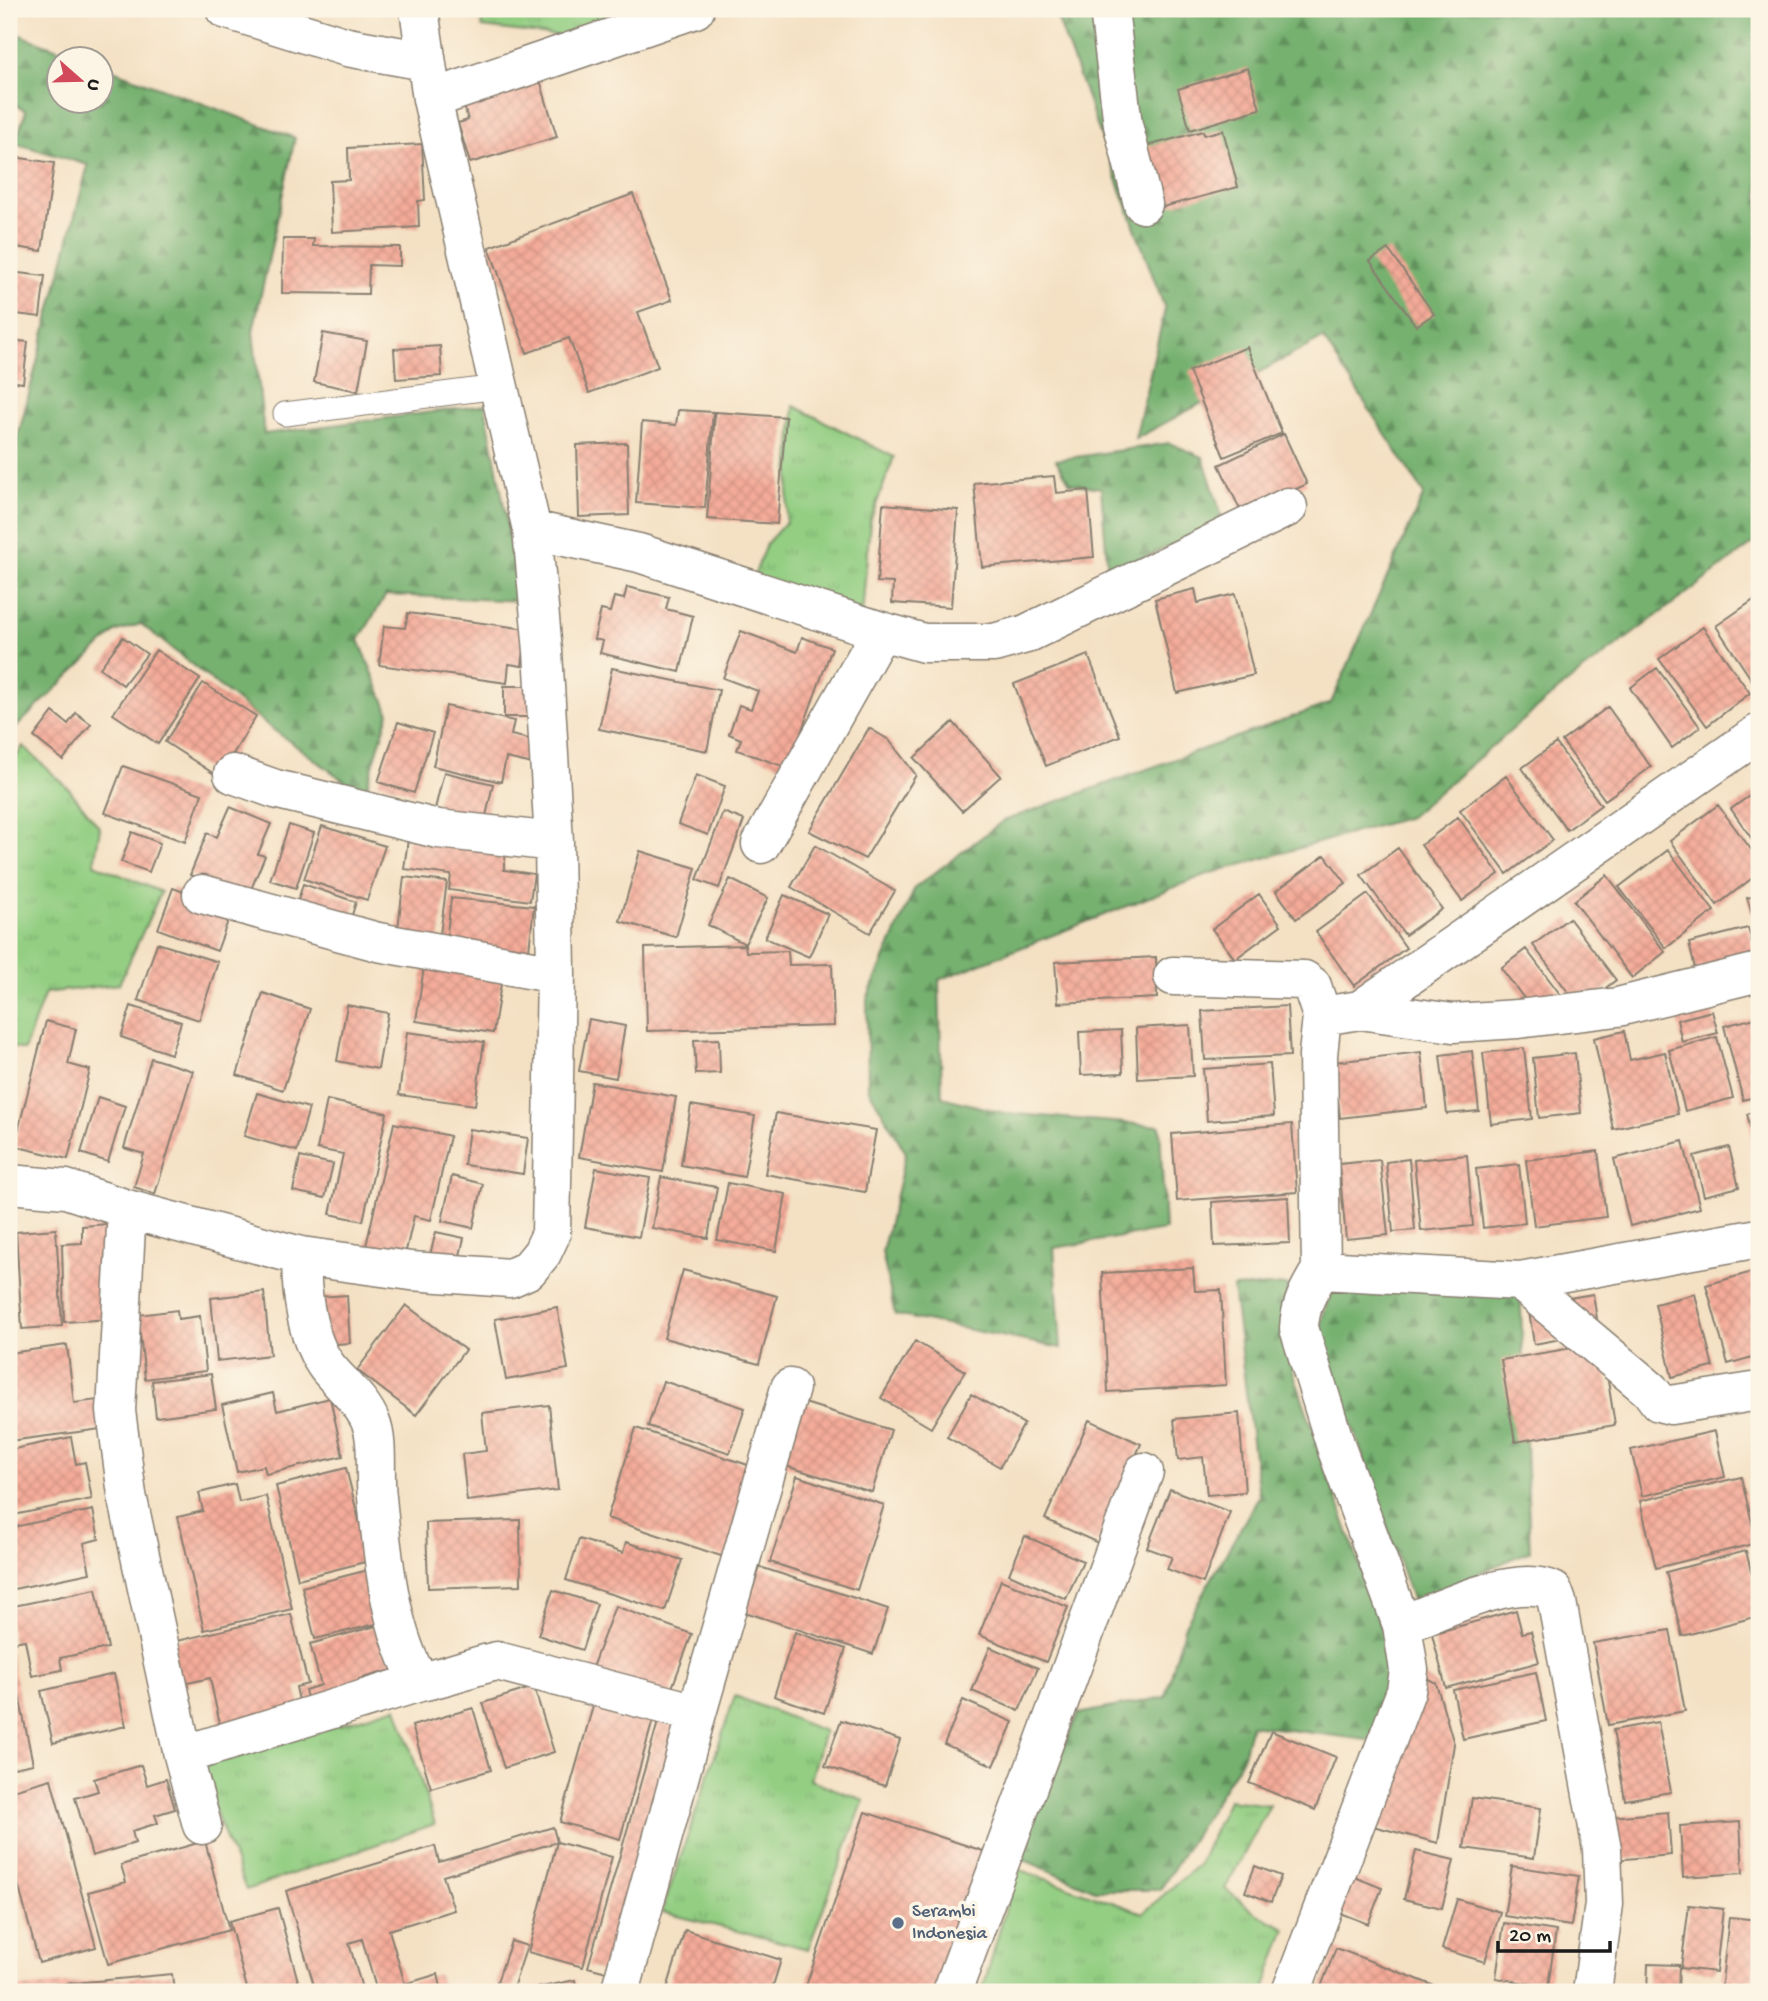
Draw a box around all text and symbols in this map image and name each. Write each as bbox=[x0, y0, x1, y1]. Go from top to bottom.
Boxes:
north arrow bbox=[46, 46, 116, 116]
text: U bbox=[80, 76, 105, 94]
place label: Serambi Indonesia bbox=[912, 1901, 989, 1946]
scale bar bbox=[1498, 1910, 1610, 1954]
marker: Serambi Indonesia bbox=[890, 1915, 906, 1931]
text: 20 m bbox=[1509, 1925, 1551, 1950]

